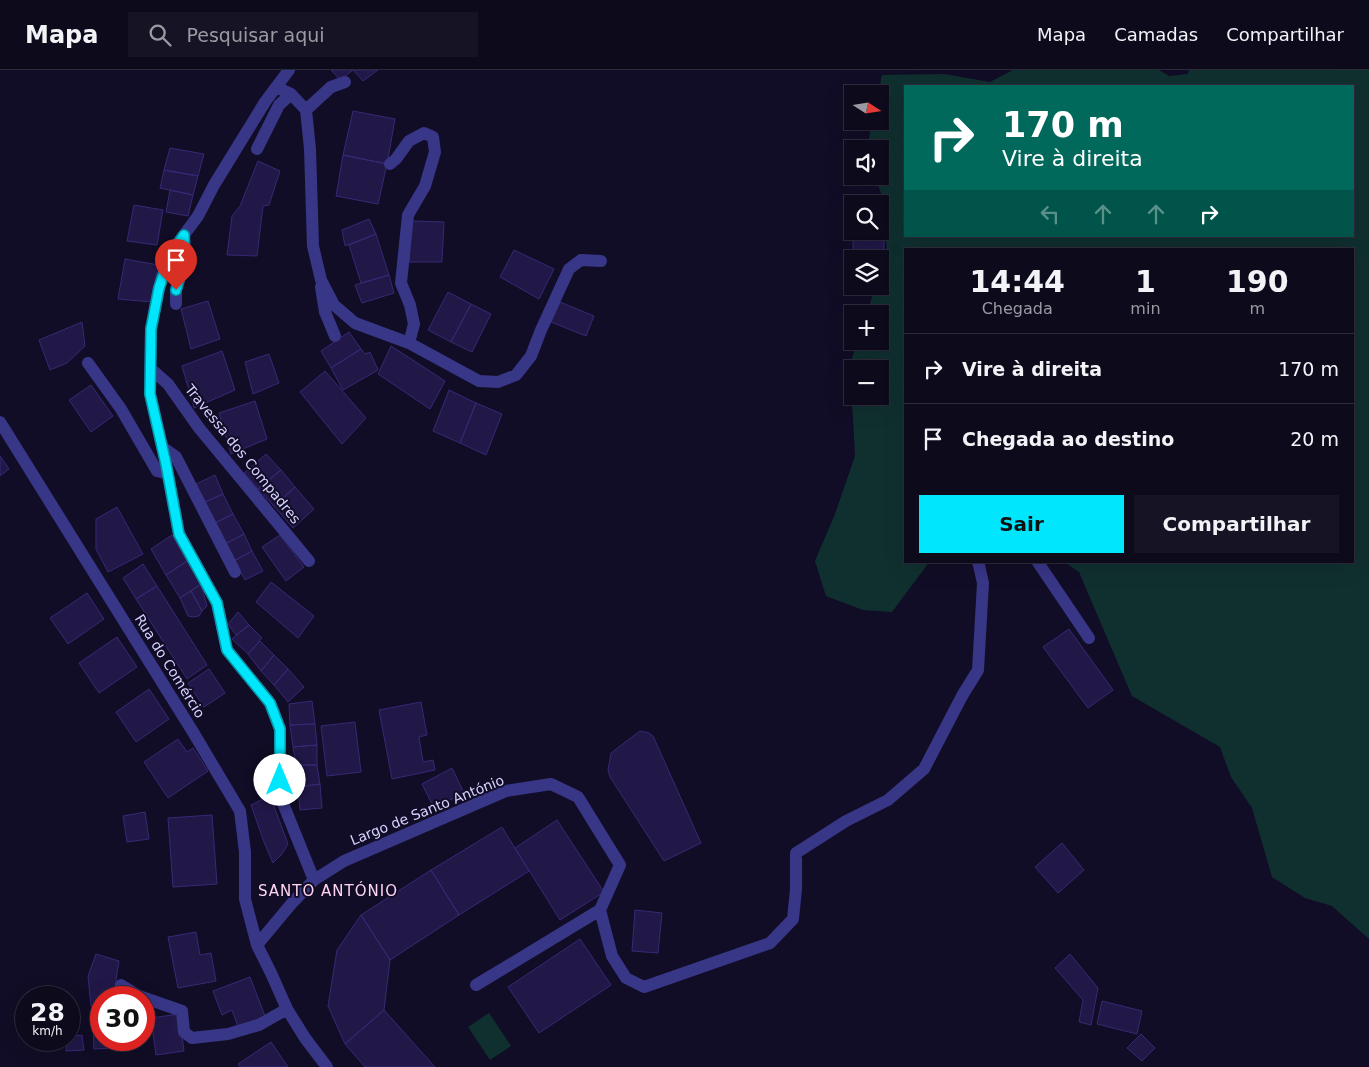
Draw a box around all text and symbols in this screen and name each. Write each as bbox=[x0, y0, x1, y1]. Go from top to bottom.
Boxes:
search box bbox=[128, 12, 478, 57]
text: Mapa bbox=[25, 21, 98, 49]
icon: search bbox=[146, 21, 174, 49]
text: Pesquisar aqui bbox=[186, 24, 325, 46]
text: Mapa bbox=[1037, 24, 1086, 45]
text: Camadas bbox=[1114, 24, 1198, 45]
text: Compartilhar bbox=[1226, 24, 1344, 45]
north arrow bbox=[844, 85, 889, 130]
map controls bbox=[844, 85, 889, 405]
icon: right bbox=[919, 105, 984, 170]
text: 170 m bbox=[1002, 105, 1124, 145]
button: sound bbox=[844, 140, 889, 185]
text: Vire à direita bbox=[1002, 146, 1143, 171]
button: search bbox=[844, 195, 889, 240]
icon: left bbox=[1036, 200, 1064, 228]
icon: ahead bbox=[1089, 200, 1117, 228]
icon: ahead bbox=[1142, 200, 1170, 228]
icon: right bbox=[1195, 200, 1223, 228]
pin bbox=[155, 239, 197, 290]
icon: arrive bbox=[162, 246, 190, 274]
button: layers bbox=[844, 250, 889, 295]
text: 14:44 bbox=[969, 264, 1065, 299]
text: 1 bbox=[1135, 264, 1156, 299]
text: 190 bbox=[1226, 264, 1289, 299]
text: Chegada bbox=[982, 299, 1053, 318]
text: min bbox=[1130, 299, 1161, 318]
text: m bbox=[1249, 299, 1265, 318]
button: + bbox=[844, 305, 889, 350]
icon: right bbox=[919, 355, 947, 383]
text: Vire à direita bbox=[962, 358, 1102, 380]
text: 170 m bbox=[1278, 358, 1339, 380]
button: − bbox=[844, 360, 889, 405]
street label: Travessa dos Compadres bbox=[181, 380, 304, 527]
icon: arrive bbox=[919, 425, 947, 453]
text: Chegada ao destino bbox=[962, 428, 1174, 450]
text: 20 m bbox=[1290, 428, 1339, 450]
button: Sair bbox=[919, 495, 1124, 553]
button: Compartilhar bbox=[1134, 495, 1339, 553]
street label: Rua do Comércio bbox=[132, 611, 208, 721]
position arrow bbox=[253, 753, 305, 805]
street label: Largo de Santo António bbox=[348, 772, 506, 848]
district label: SANTO ANTÓNIO bbox=[258, 881, 398, 900]
speed limit sign: 30 bbox=[90, 986, 155, 1051]
text: 28 bbox=[30, 998, 65, 1027]
text: km/h bbox=[32, 1024, 63, 1038]

